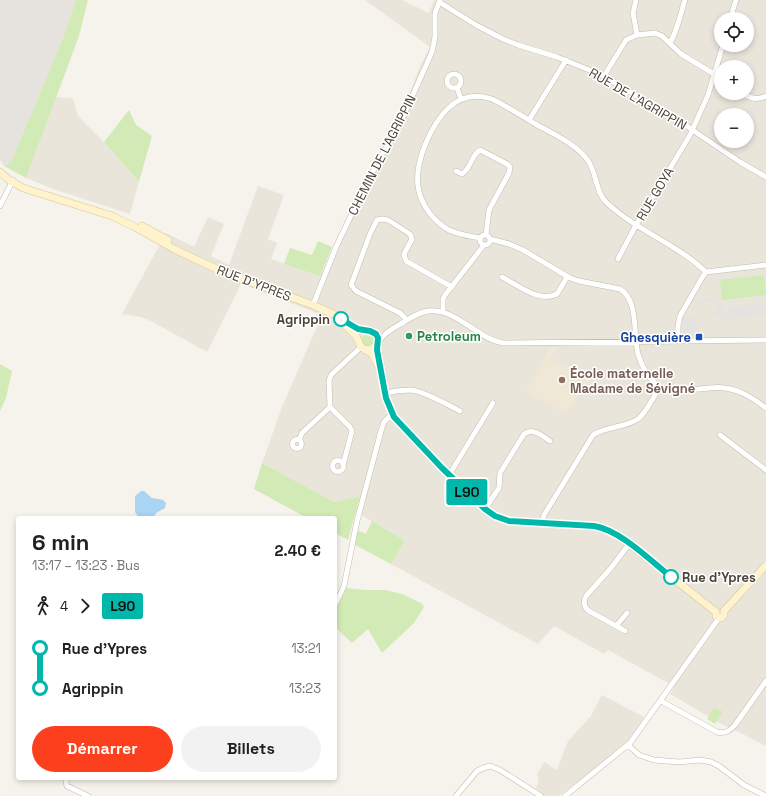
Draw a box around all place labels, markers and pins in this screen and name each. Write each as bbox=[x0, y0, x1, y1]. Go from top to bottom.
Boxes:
place label: Agrippin bbox=[277, 311, 330, 328]
marker: Agrippin bbox=[333, 311, 349, 327]
place label: Petroleum bbox=[417, 328, 481, 345]
place label: Ghesquière bbox=[620, 329, 691, 346]
marker: Petroleum bbox=[404, 331, 414, 341]
marker: Ghesquière bbox=[694, 332, 704, 342]
place label: École maternelle Madame de Sévigné bbox=[570, 365, 695, 397]
marker: École maternelle Madame de Sévigné bbox=[557, 375, 567, 385]
marker: Rue d'Ypres bbox=[663, 569, 679, 585]
place label: Rue d'Ypres bbox=[682, 569, 756, 586]

